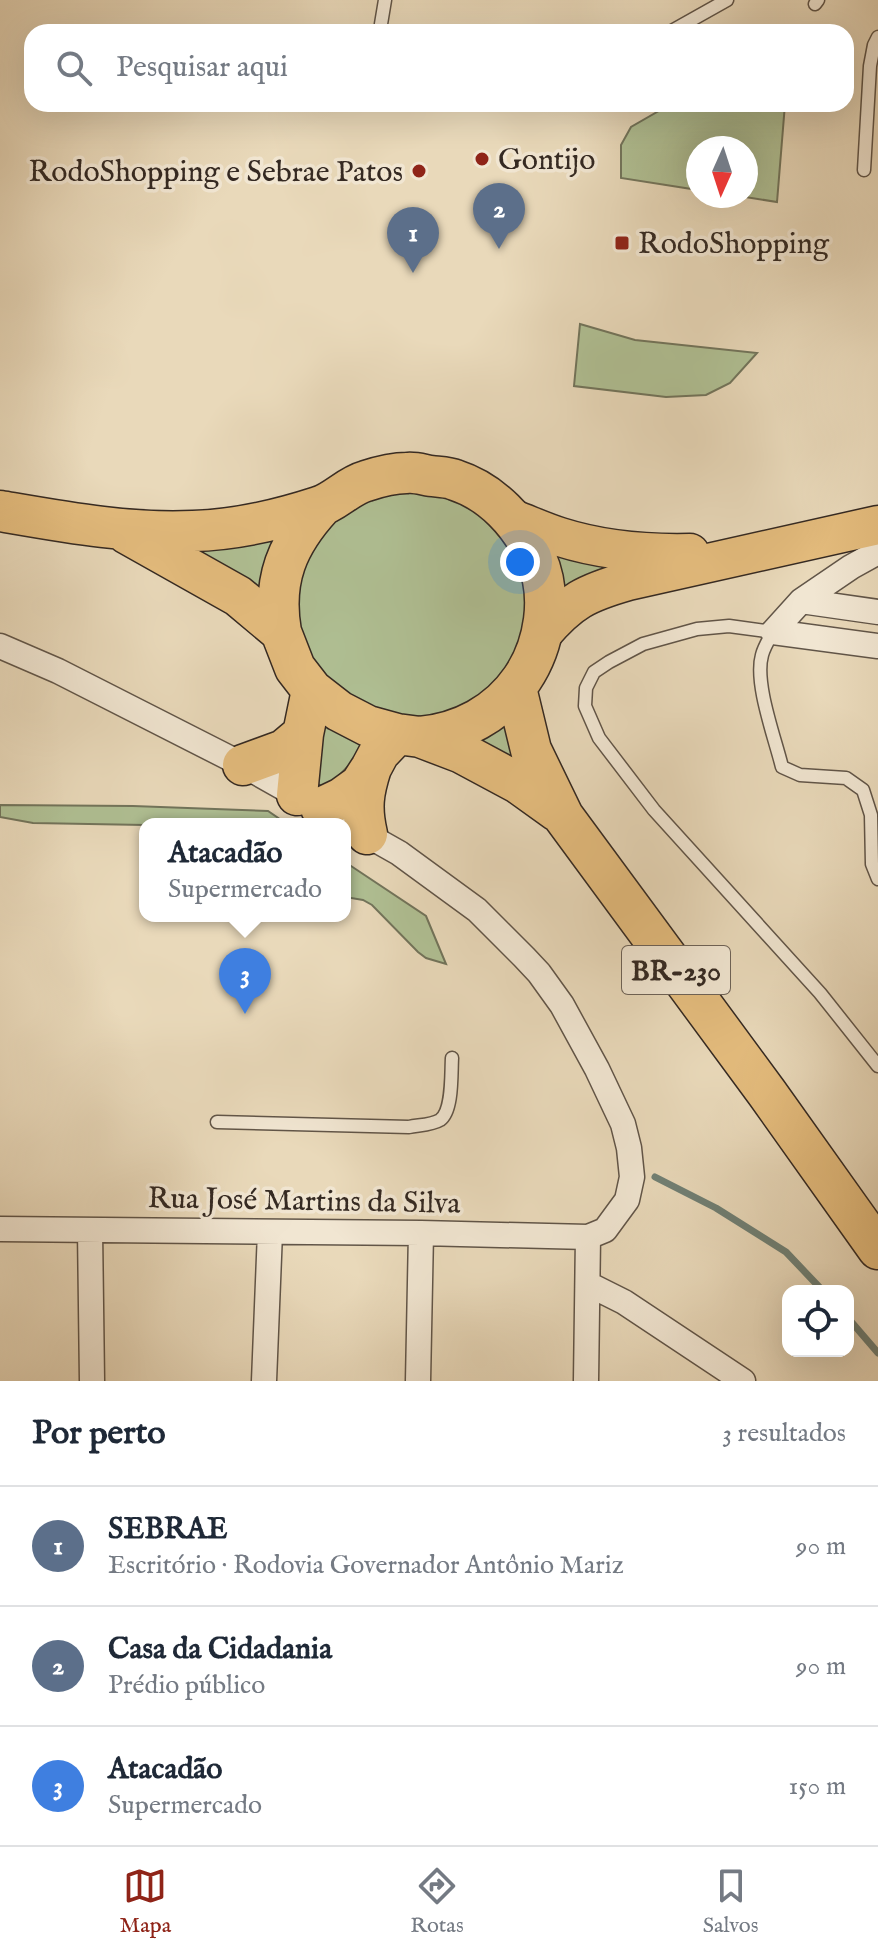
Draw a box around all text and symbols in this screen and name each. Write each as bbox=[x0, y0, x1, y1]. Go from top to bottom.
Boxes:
search box bbox=[24, 24, 854, 112]
icon: search bbox=[52, 46, 96, 90]
text: Pesquisar aqui bbox=[116, 49, 288, 87]
north arrow bbox=[686, 136, 758, 208]
place label: Gontijo bbox=[498, 142, 595, 180]
marker: Gontijo bbox=[473, 150, 491, 168]
place label: RodoShopping e Sebrae Patos bbox=[29, 154, 403, 192]
marker: RodoShopping e Sebrae Patos bbox=[410, 162, 428, 180]
pin: 2 bbox=[473, 183, 525, 249]
pin: 1 bbox=[387, 207, 439, 273]
place label: RodoShopping bbox=[638, 226, 830, 264]
marker: RodoShopping bbox=[613, 234, 631, 252]
your location bbox=[500, 542, 540, 582]
popup bbox=[139, 818, 351, 922]
text: Atacadão bbox=[168, 835, 282, 873]
text: Supermercado bbox=[168, 873, 322, 906]
road number: BR-230 bbox=[622, 946, 730, 994]
pin: 3 bbox=[219, 948, 271, 1014]
street label: Rua José Martins da Silva bbox=[147, 1180, 461, 1224]
map controls bbox=[782, 1285, 854, 1357]
button: locate bbox=[782, 1285, 854, 1357]
text: Por perto bbox=[32, 1412, 166, 1455]
text: 3 resultados bbox=[722, 1417, 846, 1450]
text: SEBRAE bbox=[108, 1511, 228, 1549]
text: 1 bbox=[53, 1530, 63, 1563]
text: 90 m bbox=[796, 1530, 846, 1563]
text: Escritório · Rodovia Governador Antônio Mariz bbox=[108, 1549, 624, 1582]
text: Casa da Cidadania bbox=[108, 1631, 332, 1669]
text: 2 bbox=[52, 1650, 64, 1683]
text: 90 m bbox=[796, 1650, 846, 1683]
text: Prédio público bbox=[108, 1669, 265, 1702]
text: Atacadão bbox=[108, 1751, 223, 1789]
text: 3 bbox=[53, 1770, 63, 1803]
text: 150 m bbox=[788, 1770, 846, 1803]
text: Supermercado bbox=[108, 1789, 262, 1822]
tab: Mapa bbox=[120, 1864, 171, 1940]
tab: Rotas bbox=[410, 1864, 464, 1940]
tab: Salvos bbox=[703, 1864, 758, 1940]

